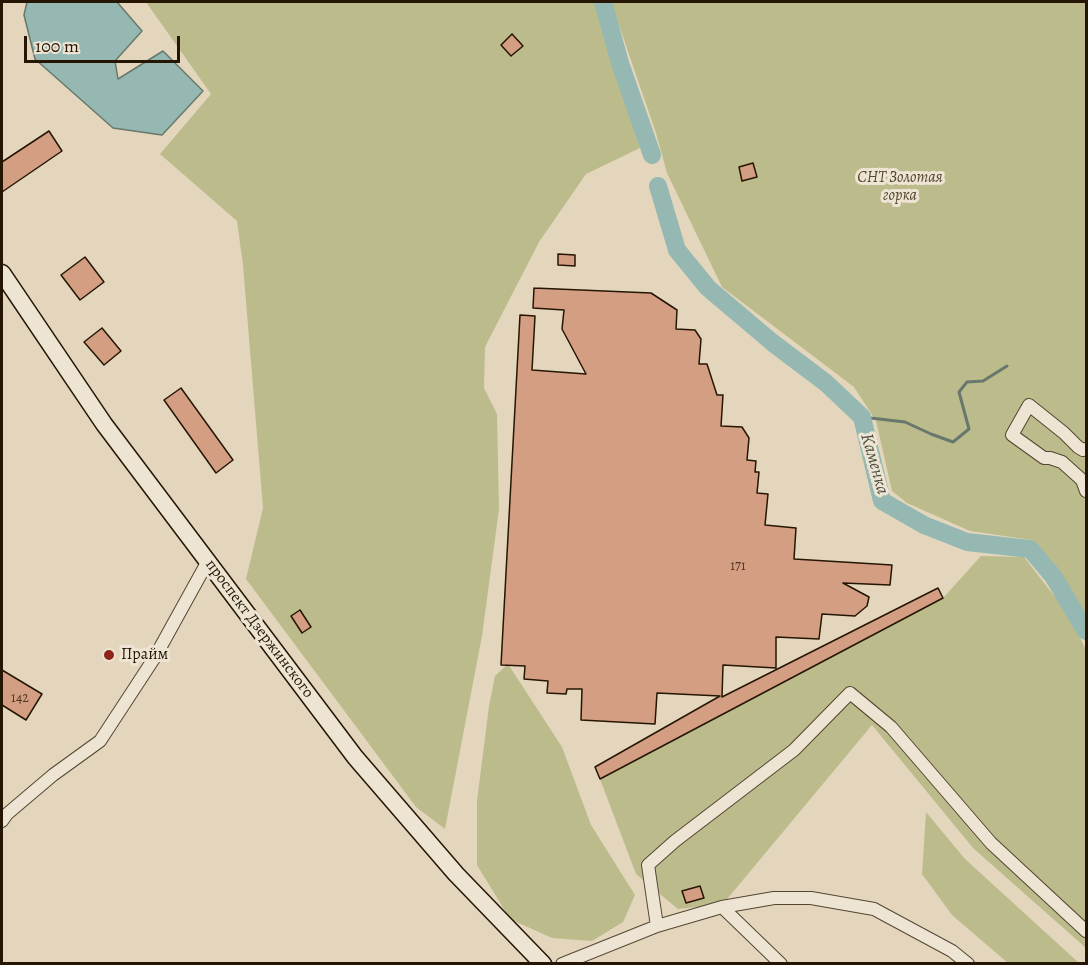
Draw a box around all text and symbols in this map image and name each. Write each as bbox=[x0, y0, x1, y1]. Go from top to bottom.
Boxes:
scale bar bbox=[27, 24, 183, 62]
text: 100 m bbox=[35, 34, 79, 58]
park label: СНТ Золотая горка bbox=[857, 168, 943, 206]
water label: Каменка bbox=[855, 431, 893, 497]
street label: проспект Дзержинского bbox=[201, 556, 317, 702]
house number: 171 bbox=[730, 559, 746, 575]
place label: Прайм bbox=[121, 645, 168, 665]
marker: Прайм bbox=[102, 648, 116, 662]
house number: 142 bbox=[11, 691, 29, 707]

